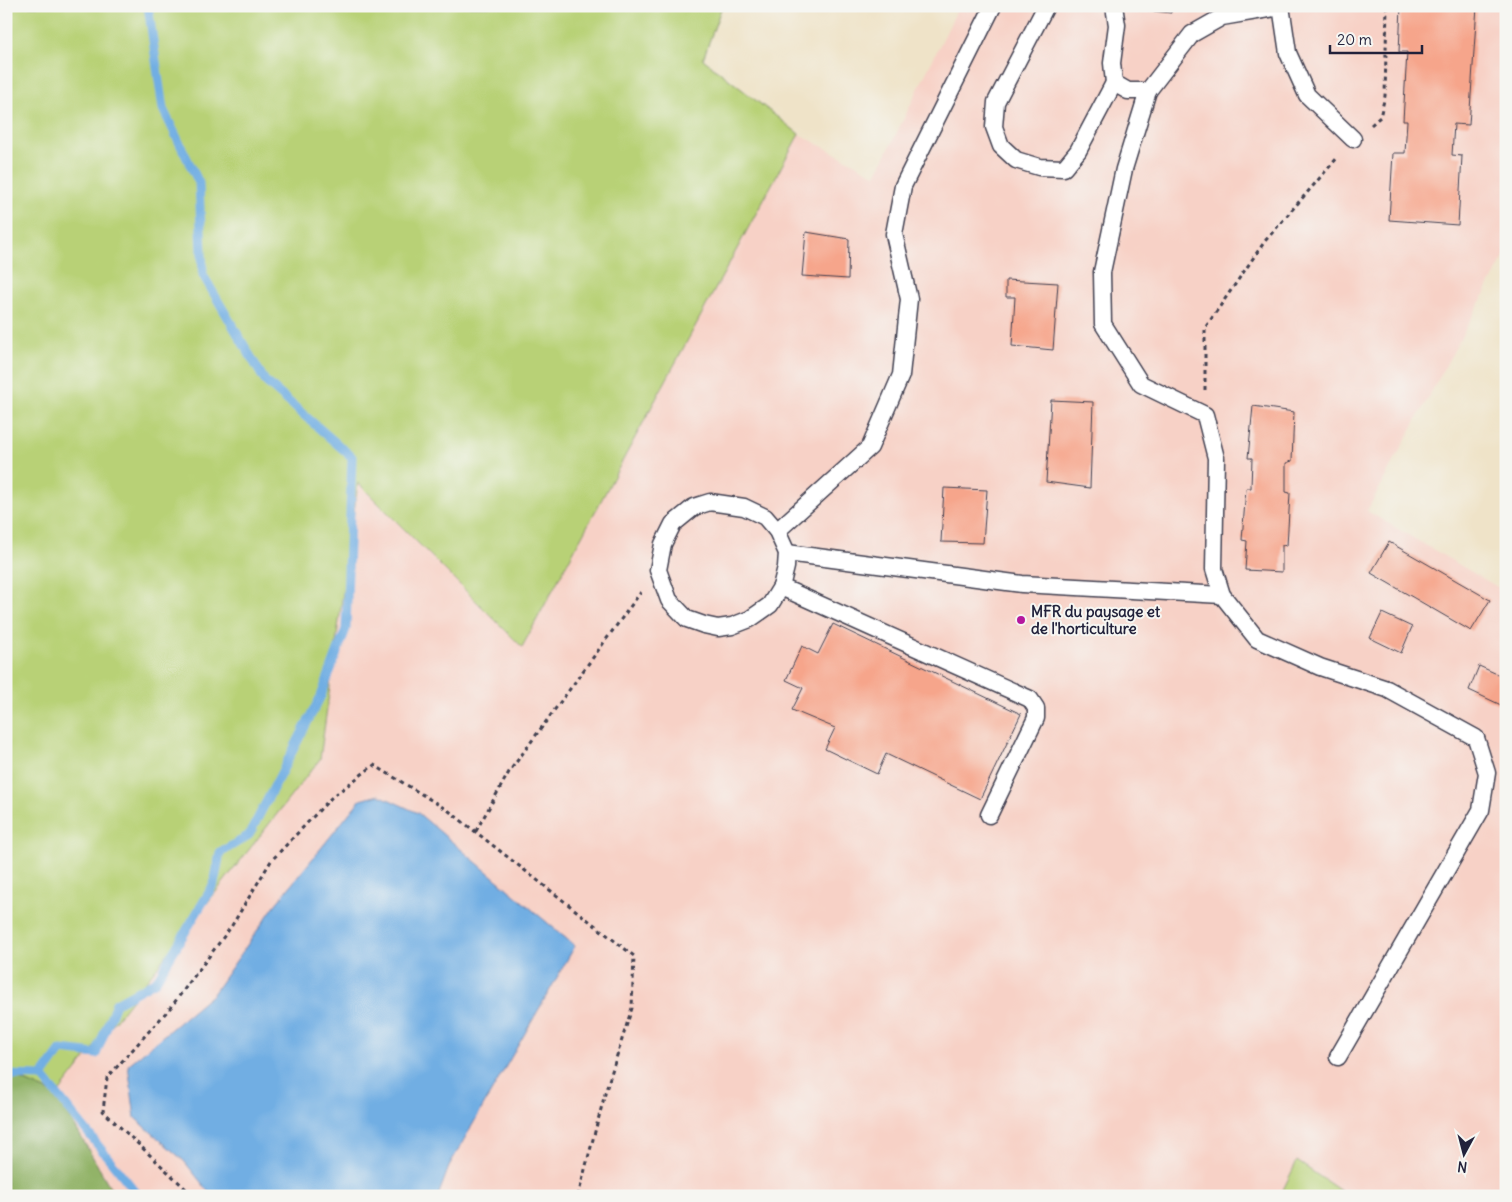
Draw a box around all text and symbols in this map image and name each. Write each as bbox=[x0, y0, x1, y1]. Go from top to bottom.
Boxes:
scale bar bbox=[1330, 22, 1422, 54]
text: 20 m bbox=[1337, 30, 1372, 49]
place label: MFR du paysage et de l'horticulture bbox=[1031, 602, 1161, 638]
marker: MFR du paysage et de l'horticulture bbox=[1015, 614, 1027, 626]
north arrow bbox=[1440, 1130, 1490, 1180]
text: N bbox=[1457, 1157, 1468, 1176]

